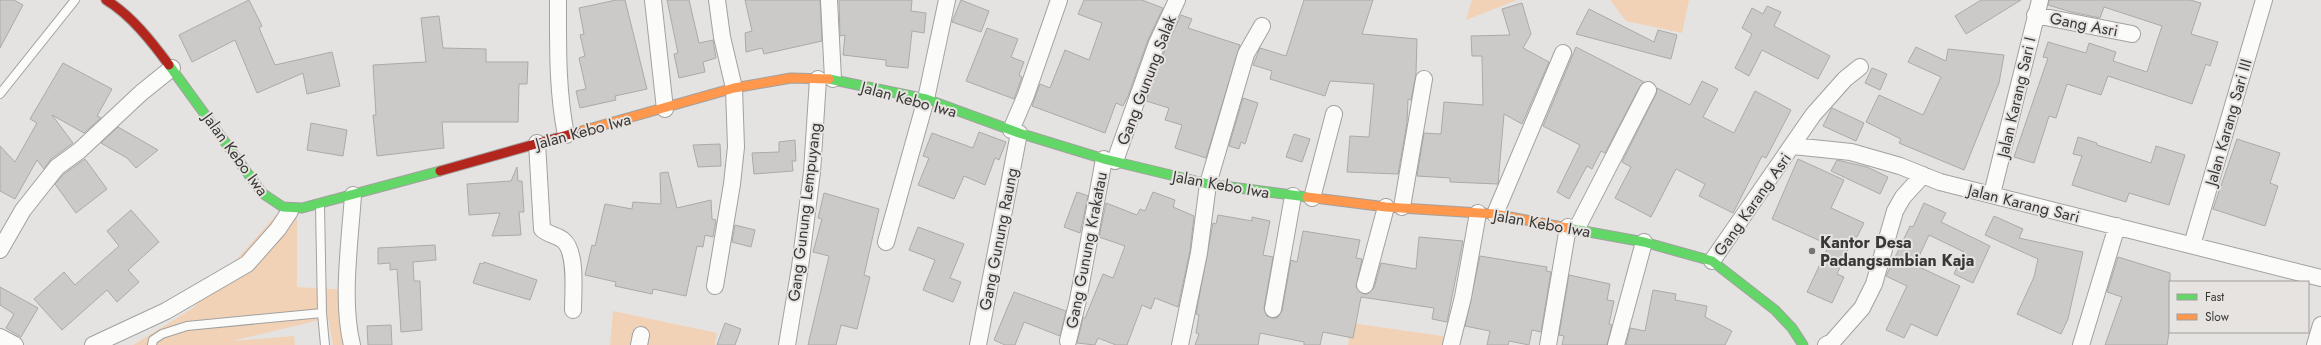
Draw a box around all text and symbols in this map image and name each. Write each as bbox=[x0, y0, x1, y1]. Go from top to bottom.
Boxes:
street label: Gang Asri bbox=[2048, 7, 2120, 42]
street label: Gang Gunung Salak bbox=[1111, 11, 1182, 148]
street label: Jalan Karang Sari I bbox=[1991, 35, 2042, 162]
street label: Jalan Karang Sari III bbox=[2199, 56, 2258, 190]
street label: Jalan Kebo Iwa bbox=[857, 75, 959, 123]
street label: Jalan Kebo Iwa bbox=[196, 106, 274, 201]
street label: Jalan Kebo Iwa bbox=[531, 108, 633, 156]
street label: Gang Gunung Lempuyang bbox=[782, 121, 827, 303]
street label: Gang Karang Asri bbox=[1708, 148, 1797, 261]
street label: Jalan Kebo Iwa bbox=[1169, 164, 1271, 204]
street label: Gang Gunung Raung bbox=[973, 166, 1024, 312]
street label: Gang Gunung Krakatau bbox=[1060, 170, 1113, 330]
street label: Jalan Karang Sari bbox=[1964, 178, 2082, 228]
street label: Jalan Kebo Iwa bbox=[1490, 203, 1592, 243]
place label: Kantor Desa Padangsambian Kaja bbox=[1820, 231, 1974, 272]
marker: Kantor Desa Padangsambian Kaja bbox=[1807, 246, 1817, 256]
legend bbox=[2169, 281, 2309, 333]
text: Fast bbox=[2205, 288, 2224, 306]
text: Slow bbox=[2205, 308, 2230, 326]

